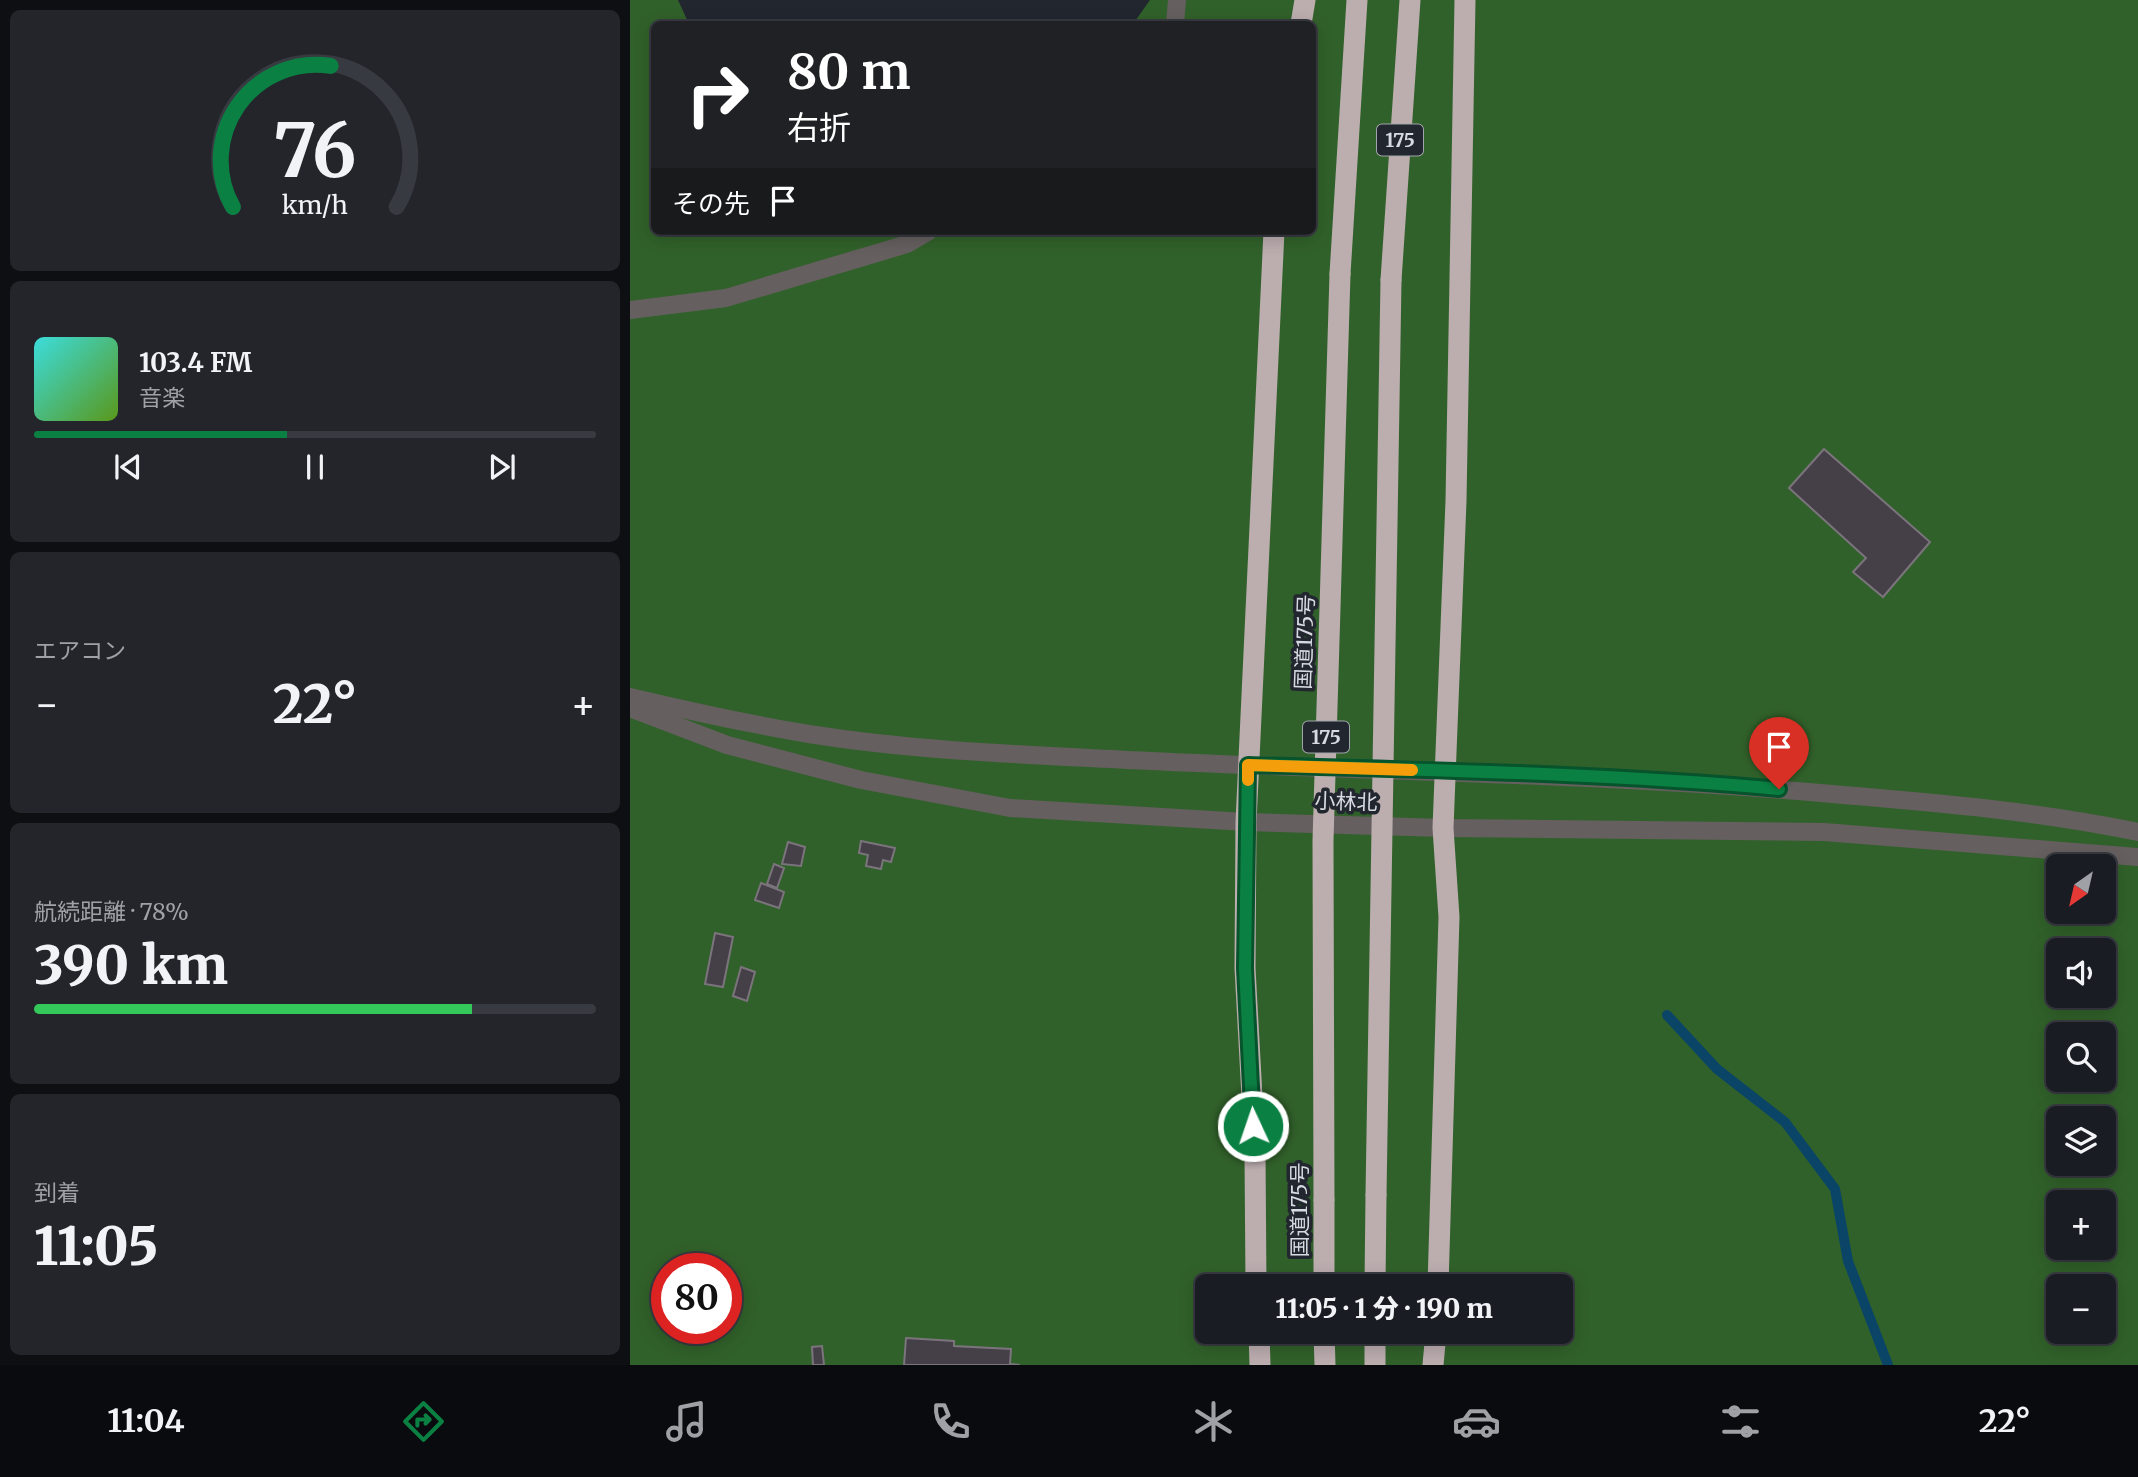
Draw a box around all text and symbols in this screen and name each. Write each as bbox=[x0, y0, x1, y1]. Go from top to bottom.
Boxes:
text: 80 m bbox=[787, 41, 910, 102]
icon: right bbox=[672, 49, 763, 140]
text: 76 bbox=[273, 105, 357, 197]
text: 右折 bbox=[787, 108, 851, 148]
road number: 175 bbox=[1377, 124, 1423, 156]
icon: arrive bbox=[764, 182, 802, 220]
text: その先 bbox=[672, 187, 750, 220]
text: km/h bbox=[282, 188, 348, 220]
text: 103.4 FM bbox=[139, 346, 252, 379]
text: 音楽 bbox=[139, 383, 185, 412]
icon: previous bbox=[109, 448, 147, 486]
icon: pause bbox=[296, 448, 334, 486]
icon: next bbox=[483, 448, 521, 486]
street label: 国道175号 bbox=[1289, 594, 1320, 690]
text: エアコン bbox=[34, 636, 126, 665]
text: 22° bbox=[273, 672, 357, 737]
text: − bbox=[34, 681, 59, 728]
text: + bbox=[571, 681, 596, 728]
pin bbox=[1749, 717, 1809, 789]
road number: 175 bbox=[1303, 722, 1349, 752]
icon: arrive bbox=[1760, 728, 1798, 766]
street label: 小林北 bbox=[1314, 787, 1378, 816]
north arrow bbox=[2046, 854, 2116, 924]
map controls bbox=[2046, 854, 2116, 1344]
text: 航続距離 · 78% bbox=[34, 897, 189, 926]
text: 390 km bbox=[34, 933, 228, 998]
button: sound bbox=[2046, 938, 2116, 1008]
button: search bbox=[2046, 1022, 2116, 1092]
position arrow bbox=[1216, 1089, 1290, 1163]
button: layers bbox=[2046, 1106, 2116, 1176]
street label: 国道175号 bbox=[1286, 1163, 1313, 1257]
text: 到着 bbox=[34, 1178, 80, 1207]
button: + bbox=[2046, 1190, 2116, 1260]
text: 11:05 bbox=[34, 1214, 158, 1279]
speed limit sign: 80 bbox=[651, 1253, 742, 1344]
button: − bbox=[2046, 1274, 2116, 1344]
text: 11:05 · 1 分 · 190 m bbox=[1275, 1292, 1493, 1325]
icon: directions bbox=[399, 1397, 448, 1446]
icon: music bbox=[662, 1397, 711, 1446]
icon: phone bbox=[926, 1397, 975, 1446]
icon: climate bbox=[1189, 1397, 1238, 1446]
icon: car bbox=[1452, 1397, 1501, 1446]
icon: filters bbox=[1716, 1397, 1765, 1446]
text: 11:04 bbox=[107, 1401, 185, 1441]
text: 22° bbox=[1979, 1401, 2031, 1441]

